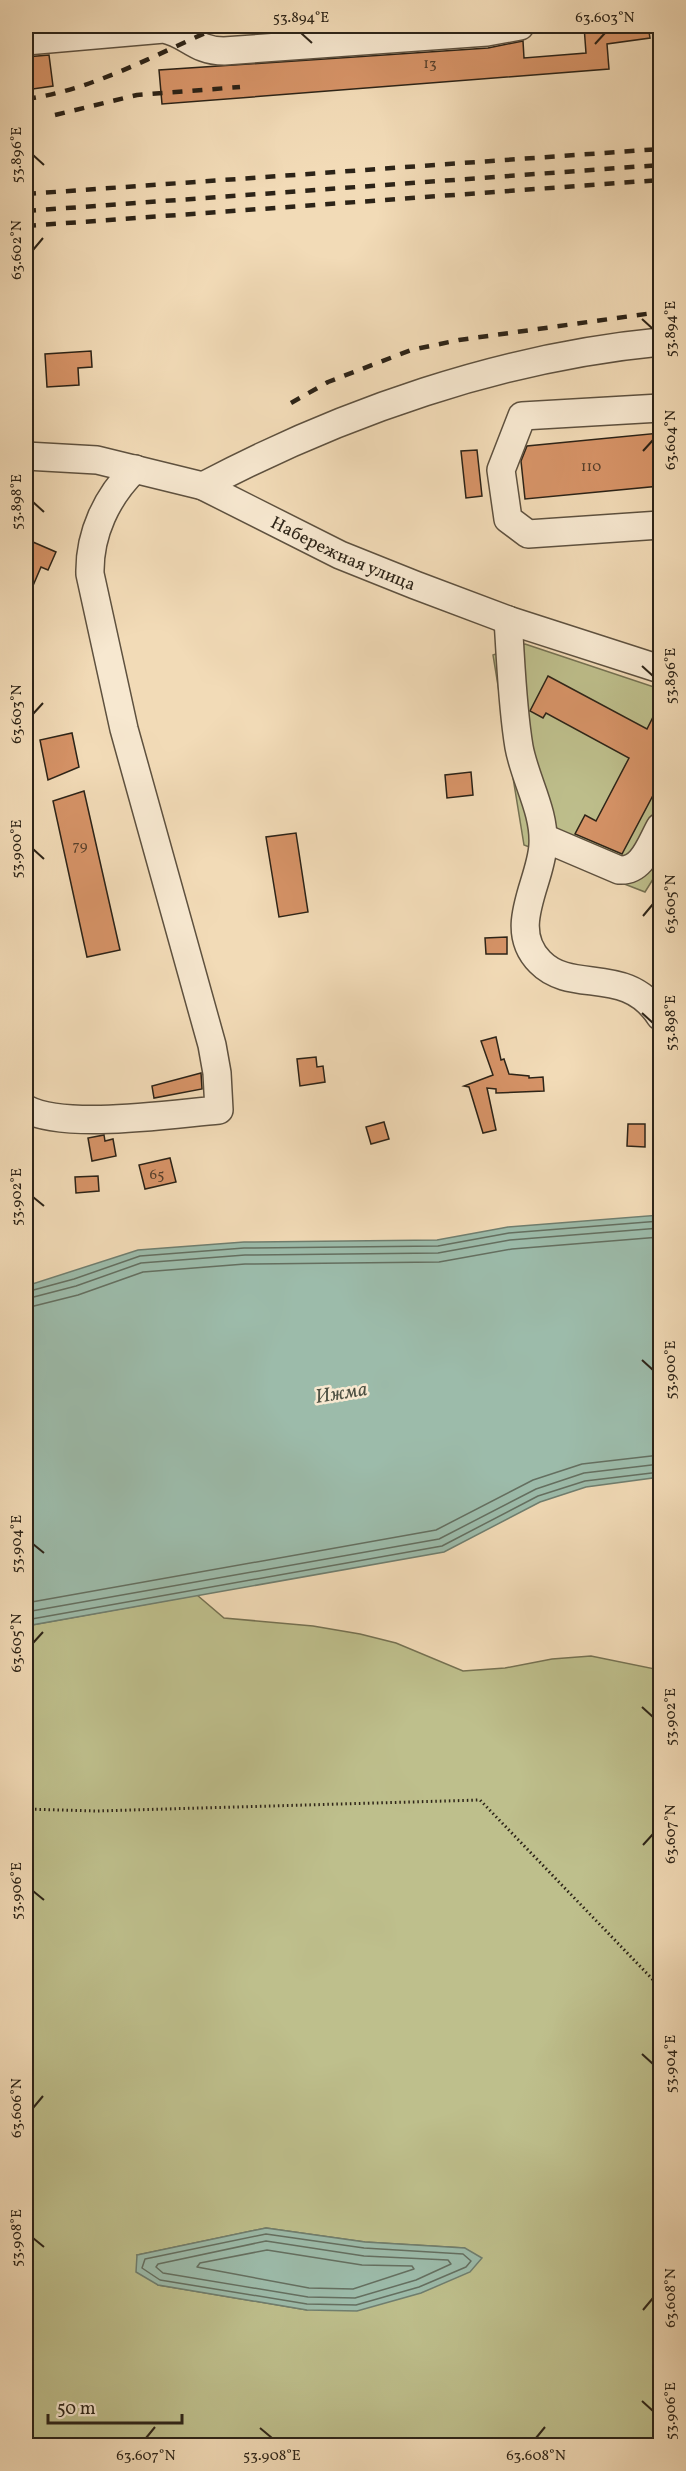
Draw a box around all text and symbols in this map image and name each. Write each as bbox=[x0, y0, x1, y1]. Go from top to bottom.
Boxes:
text: 53.894°E bbox=[273, 8, 329, 29]
text: 63.603°N bbox=[575, 8, 635, 29]
house number: 13 bbox=[423, 54, 437, 75]
text: 53.896°E bbox=[7, 127, 28, 183]
text: 63.602°N bbox=[7, 220, 28, 280]
text: 53.894°E bbox=[661, 301, 682, 357]
text: 63.604°N bbox=[661, 410, 682, 470]
house number: 110 bbox=[581, 457, 601, 478]
text: 53.898°E bbox=[7, 474, 28, 530]
street label: Набережная улица bbox=[266, 511, 419, 598]
text: 53.896°E bbox=[661, 648, 682, 704]
text: 63.603°N bbox=[7, 684, 28, 744]
text: 53.900°E bbox=[7, 819, 28, 879]
house number: 79 bbox=[73, 836, 88, 857]
text: 63.605°N bbox=[661, 874, 682, 934]
text: 53.898°E bbox=[661, 995, 682, 1051]
house number: 65 bbox=[150, 1165, 164, 1186]
text: 53.902°E bbox=[7, 1168, 28, 1226]
text: 53.900°E bbox=[661, 1340, 682, 1400]
water label: Ижма bbox=[313, 1376, 369, 1412]
text: 53.904°E bbox=[7, 1515, 28, 1573]
text: 63.605°N bbox=[7, 1613, 28, 1673]
text: 53.902°E bbox=[661, 1688, 682, 1746]
text: 63.607°N bbox=[661, 1804, 682, 1864]
text: 53.906°E bbox=[7, 1862, 28, 1920]
text: 53.904°E bbox=[661, 2035, 682, 2093]
text: 63.606°N bbox=[7, 2078, 28, 2138]
text: 53.908°E bbox=[7, 2209, 28, 2267]
text: 63.608°N bbox=[661, 2268, 682, 2328]
text: 53.906°E bbox=[661, 2382, 682, 2440]
scale bar bbox=[48, 2387, 182, 2425]
text: 50 m bbox=[57, 2397, 96, 2422]
text: 63.607°N bbox=[116, 2446, 176, 2467]
text: 53.908°E bbox=[243, 2446, 301, 2467]
text: 63.608°N bbox=[506, 2446, 566, 2467]

